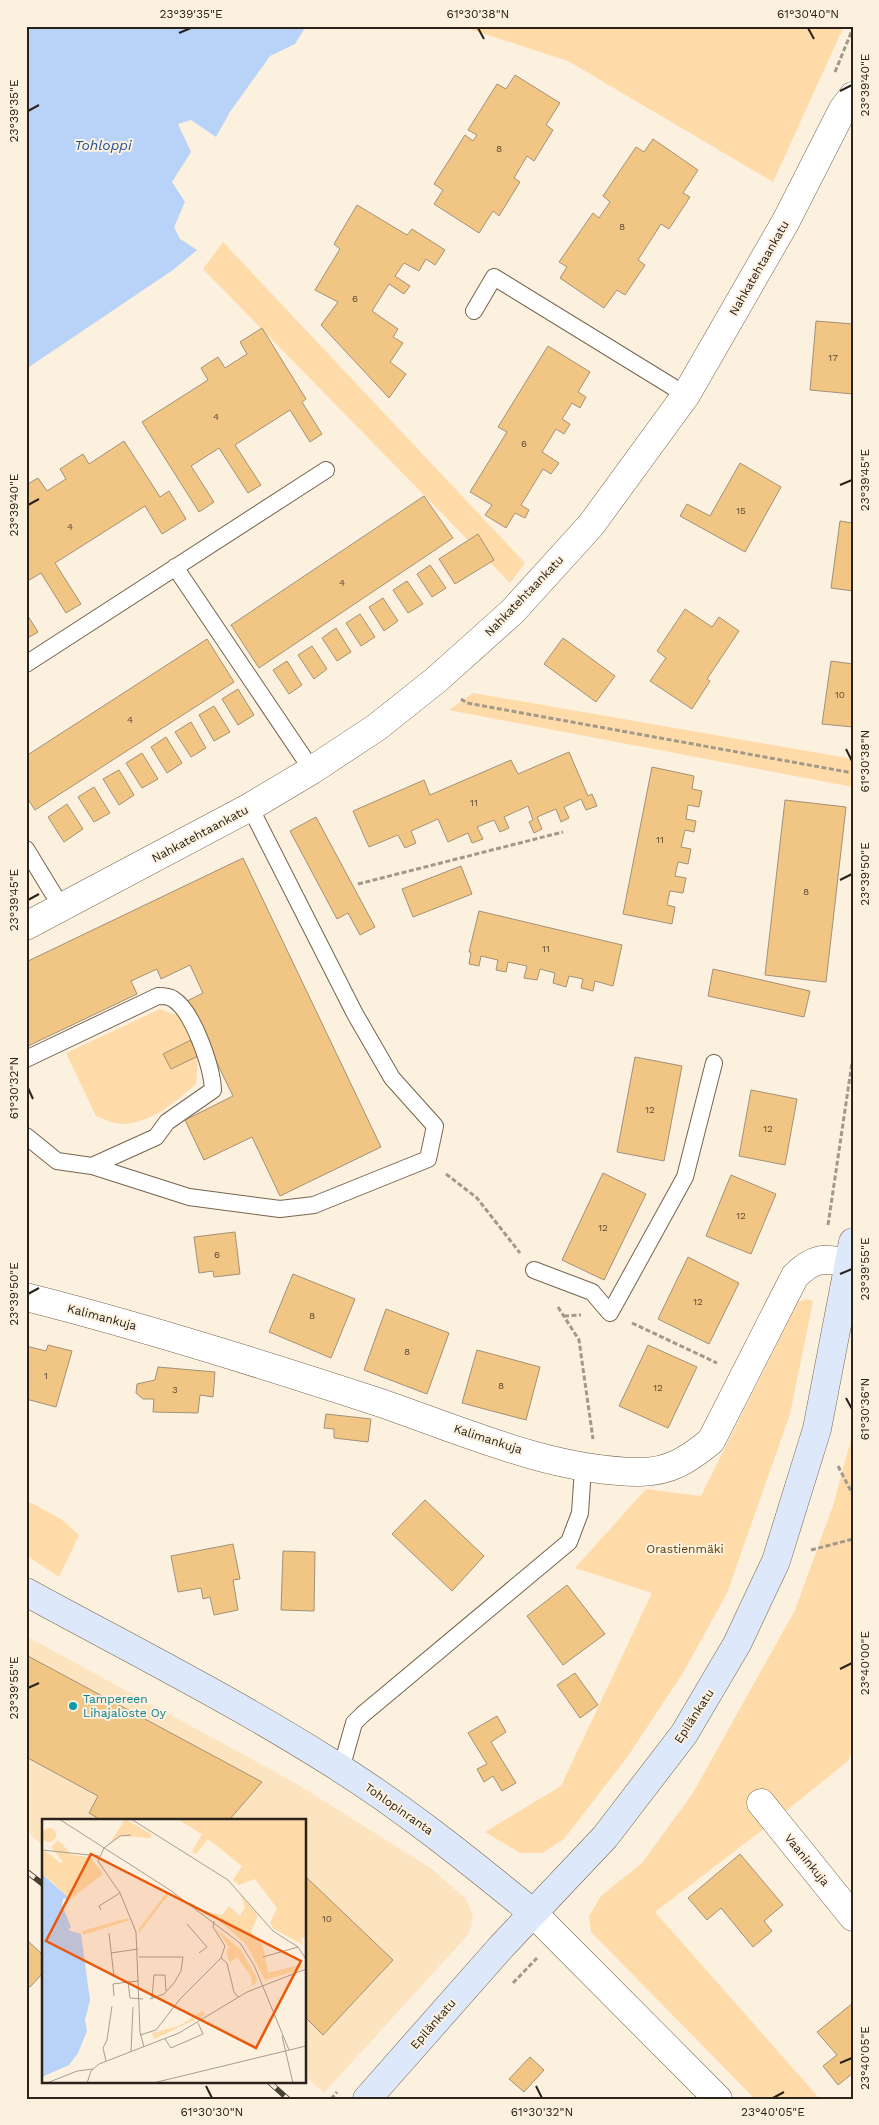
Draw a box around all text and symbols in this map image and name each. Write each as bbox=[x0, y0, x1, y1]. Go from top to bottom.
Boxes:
text: 23°39'35"E bbox=[159, 7, 223, 21]
text: 61°30'38"N bbox=[447, 7, 509, 21]
text: 61°30'40"N bbox=[777, 7, 839, 21]
text: 23°39'40"E bbox=[858, 53, 872, 116]
text: 23°39'35"E bbox=[7, 79, 21, 143]
water label: Tohloppi bbox=[74, 137, 132, 153]
house number: 8 bbox=[496, 143, 502, 154]
street label: Nahkatehtaankatu bbox=[726, 218, 792, 318]
house number: 8 bbox=[619, 221, 625, 232]
house number: 6 bbox=[352, 293, 358, 304]
house number: 17 bbox=[828, 352, 838, 363]
house number: 4 bbox=[213, 411, 219, 422]
house number: 6 bbox=[521, 438, 527, 449]
text: 23°39'45"E bbox=[858, 448, 872, 511]
text: 23°39'40"E bbox=[7, 473, 21, 536]
house number: 15 bbox=[736, 505, 746, 516]
house number: 4 bbox=[67, 521, 73, 532]
street label: Nahkatehtaankatu bbox=[482, 553, 566, 639]
house number: 4 bbox=[339, 577, 345, 588]
house number: 10 bbox=[835, 689, 845, 700]
house number: 4 bbox=[127, 714, 133, 725]
text: 61°30'38"N bbox=[858, 730, 872, 792]
house number: 11 bbox=[470, 797, 478, 808]
street label: Nahkatehtaankatu bbox=[149, 803, 251, 865]
house number: 11 bbox=[656, 834, 664, 845]
text: 23°39'50"E bbox=[858, 842, 872, 906]
text: 23°39'45"E bbox=[7, 868, 21, 931]
house number: 8 bbox=[803, 886, 809, 897]
house number: 11 bbox=[542, 943, 550, 954]
text: 61°30'32"N bbox=[7, 1057, 21, 1119]
house number: 12 bbox=[645, 1104, 655, 1115]
house number: 12 bbox=[763, 1123, 773, 1134]
house number: 12 bbox=[736, 1210, 746, 1221]
house number: 12 bbox=[598, 1222, 608, 1233]
text: 23°39'55"E bbox=[858, 1237, 872, 1301]
house number: 6 bbox=[214, 1249, 220, 1260]
text: 23°39'50"E bbox=[7, 1262, 21, 1326]
house number: 12 bbox=[693, 1296, 703, 1307]
street label: Kalimankuja bbox=[66, 1301, 138, 1333]
house number: 8 bbox=[309, 1310, 315, 1321]
house number: 8 bbox=[404, 1346, 410, 1357]
house number: 1 bbox=[44, 1370, 48, 1381]
text: 61°30'36"N bbox=[858, 1378, 872, 1440]
house number: 8 bbox=[498, 1380, 504, 1391]
house number: 12 bbox=[653, 1382, 663, 1393]
house number: 3 bbox=[172, 1384, 178, 1395]
street label: Kalimankuja bbox=[452, 1421, 524, 1457]
park label: Orastienmäki bbox=[646, 1542, 724, 1556]
text: 23°40'00"E bbox=[858, 1631, 872, 1695]
text: 23°39'55"E bbox=[7, 1656, 21, 1720]
street label: Epilänkatu bbox=[671, 1686, 717, 1746]
place label: Tampereen Lihajaloste Oy bbox=[83, 1692, 167, 1720]
marker: Tampereen Lihajaloste Oy bbox=[67, 1700, 79, 1712]
street label: Tohlopinranta bbox=[362, 1780, 436, 1838]
inset map bbox=[42, 1819, 306, 2082]
street label: Vaaninkuja bbox=[782, 1831, 832, 1889]
house number: 10 bbox=[322, 1913, 332, 1924]
street label: Epilänkatu bbox=[407, 1996, 459, 2052]
text: 23°40'05"E bbox=[858, 2026, 872, 2090]
text: 61°30'30"N bbox=[181, 2105, 243, 2119]
text: 61°30'32"N bbox=[511, 2105, 573, 2119]
text: 23°40'05"E bbox=[741, 2105, 805, 2119]

